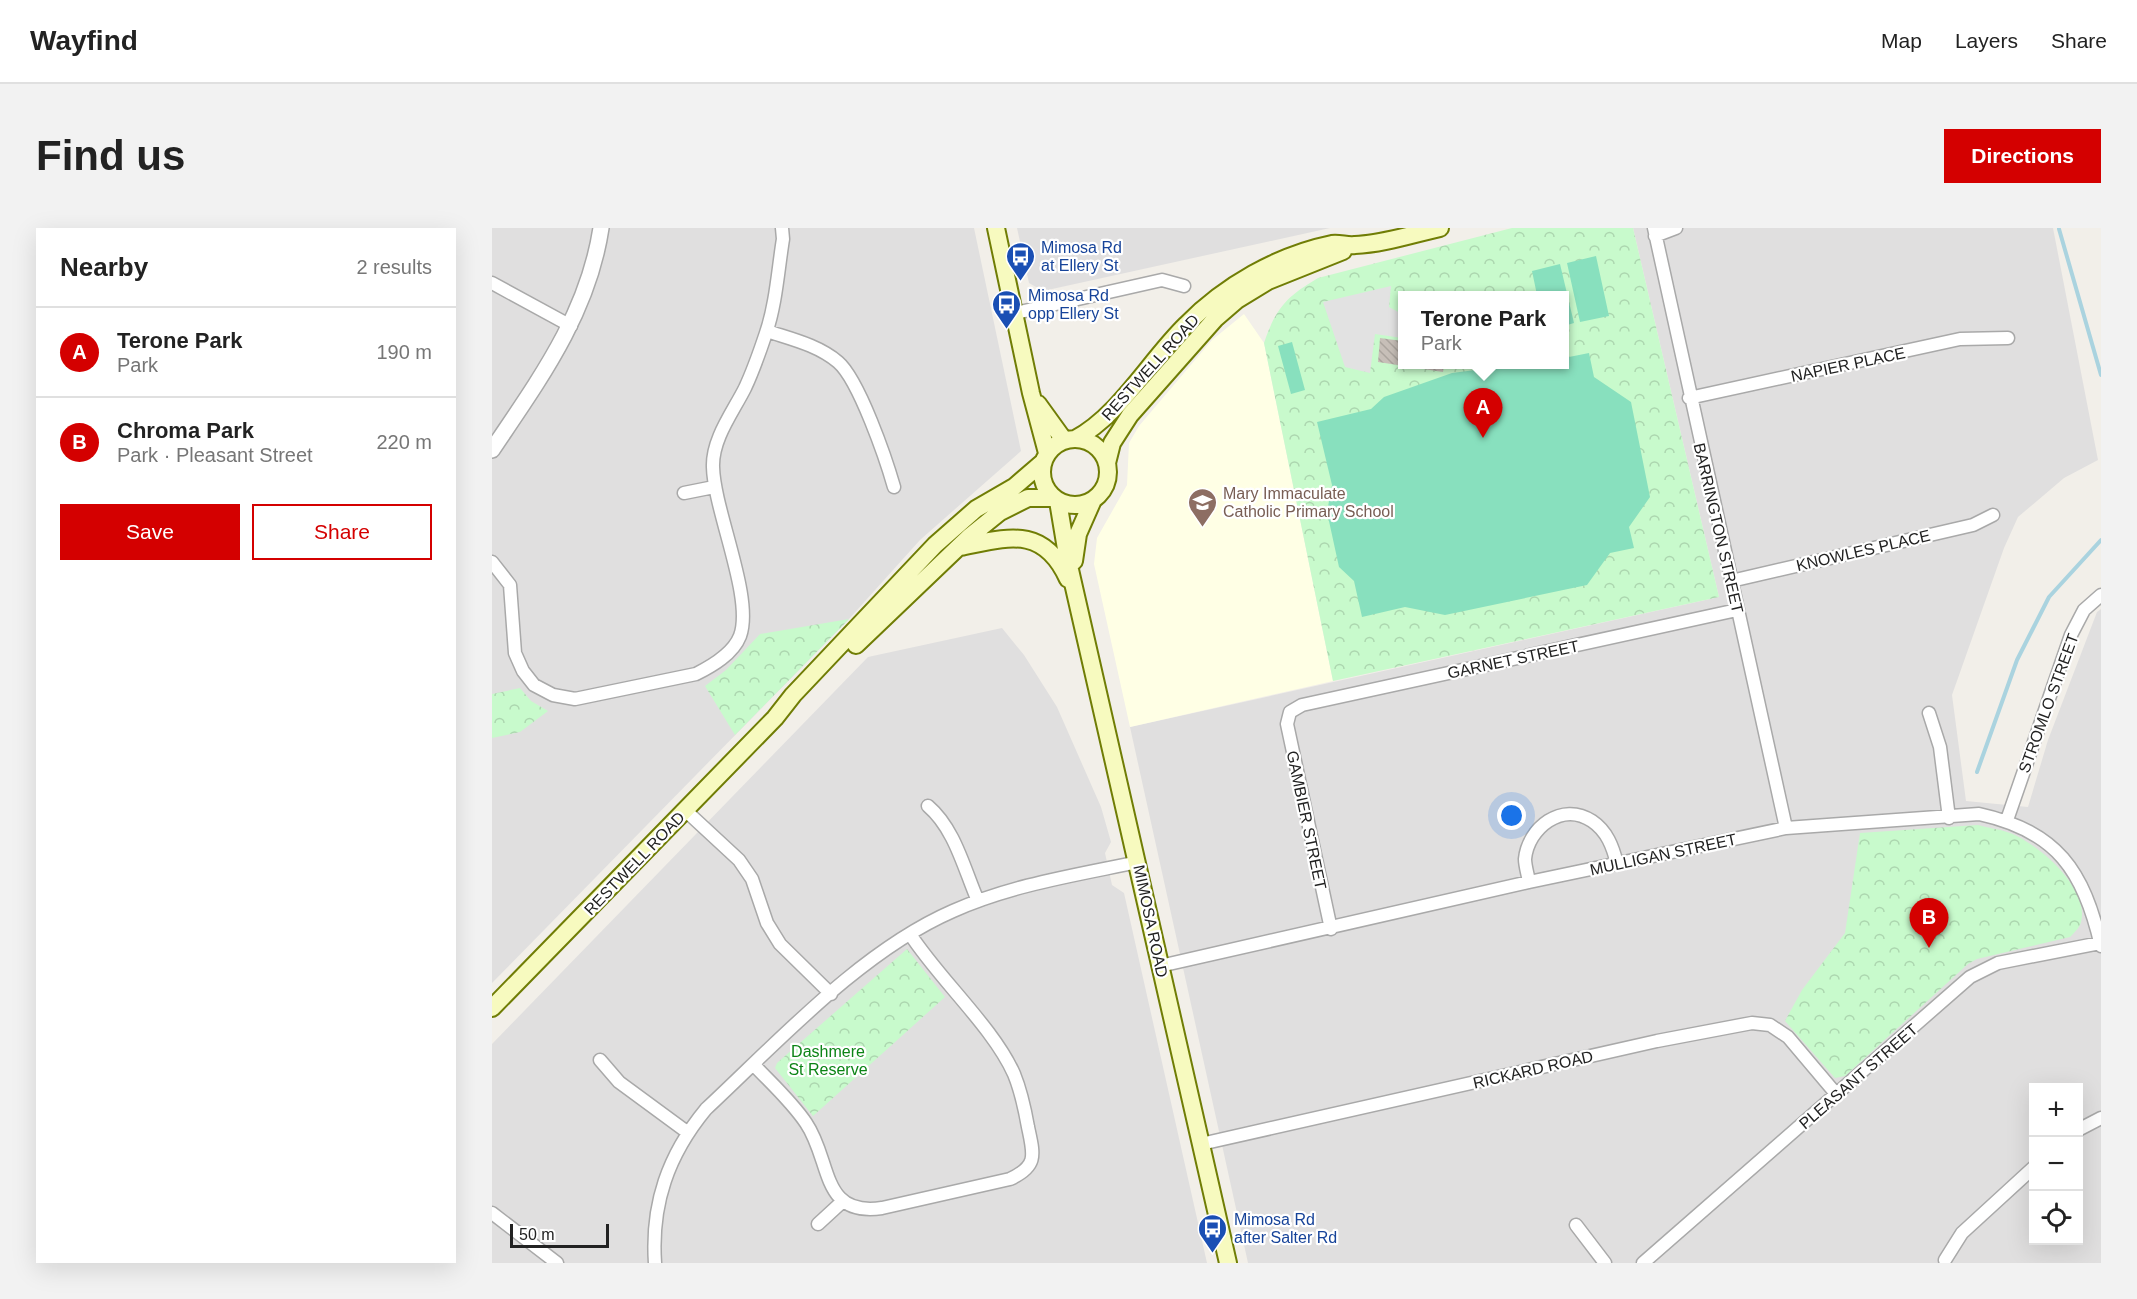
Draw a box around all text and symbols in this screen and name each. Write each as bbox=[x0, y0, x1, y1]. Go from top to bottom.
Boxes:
text: Wayfind bbox=[30, 25, 138, 56]
text: Map bbox=[1881, 29, 1922, 52]
text: Layers bbox=[1955, 29, 2018, 52]
text: Share bbox=[2051, 29, 2107, 52]
button: Directions bbox=[1944, 129, 2101, 183]
text: Find us bbox=[36, 132, 185, 179]
place label: Mimosa Rd at Ellery St bbox=[1041, 239, 1122, 274]
bus stop icon: Mimosa Rd at Ellery St bbox=[1004, 240, 1036, 282]
text: Nearby bbox=[60, 252, 148, 282]
text: 2 results bbox=[356, 256, 432, 278]
place label: Mimosa Rd opp Ellery St bbox=[1028, 287, 1119, 322]
bus stop icon: Mimosa Rd opp Ellery St bbox=[991, 288, 1023, 330]
popup bbox=[1398, 291, 1569, 369]
text: Terone Park bbox=[1421, 306, 1546, 331]
street label: RESTWELL ROAD bbox=[1098, 311, 1202, 424]
text: Terone Park bbox=[117, 328, 243, 353]
text: Park bbox=[1421, 332, 1462, 354]
text: A bbox=[72, 341, 87, 363]
text: 190 m bbox=[376, 341, 432, 363]
street label: NAPIER PLACE bbox=[1789, 344, 1907, 385]
text: Park bbox=[117, 354, 158, 376]
pin: A bbox=[1464, 388, 1502, 438]
text: Chroma Park bbox=[117, 418, 254, 443]
text: B bbox=[72, 431, 87, 453]
text: 220 m bbox=[376, 431, 432, 453]
street label: BARRINGTON STREET bbox=[1691, 441, 1746, 615]
text: Park · Pleasant Street bbox=[117, 444, 313, 466]
place label: Mary Immaculate Catholic Primary School bbox=[1223, 485, 1394, 520]
school or university icon: Mary Immaculate Catholic Primary School bbox=[1186, 486, 1218, 528]
button: Save bbox=[60, 504, 240, 560]
button: Share bbox=[252, 504, 432, 560]
street label: KNOWLES PLACE bbox=[1794, 527, 1932, 574]
street label: STROMLO STREET bbox=[2015, 631, 2082, 775]
street label: GARNET STREET bbox=[1446, 637, 1581, 682]
street label: GAMBIER STREET bbox=[1284, 749, 1330, 891]
your location bbox=[1497, 801, 1526, 830]
street label: RESTWELL ROAD bbox=[581, 808, 688, 918]
street label: MULLIGAN STREET bbox=[1588, 831, 1738, 878]
street label: MIMOSA ROAD bbox=[1130, 863, 1171, 979]
pin: B bbox=[1910, 898, 1948, 948]
street label: PLEASANT STREET bbox=[1796, 1020, 1921, 1132]
park label: Dashmere St Reserve bbox=[788, 1043, 868, 1078]
street label: RICKARD ROAD bbox=[1471, 1047, 1595, 1092]
map controls bbox=[2029, 1083, 2083, 1245]
button: + bbox=[2029, 1083, 2083, 1137]
button: − bbox=[2029, 1137, 2083, 1191]
button: locate bbox=[2029, 1191, 2083, 1245]
place label: Mimosa Rd after Salter Rd bbox=[1234, 1211, 1337, 1246]
bus stop icon: Mimosa Rd after Salter Rd bbox=[1197, 1212, 1229, 1254]
scale bar bbox=[510, 1221, 609, 1248]
text: 50 m bbox=[519, 1226, 555, 1243]

